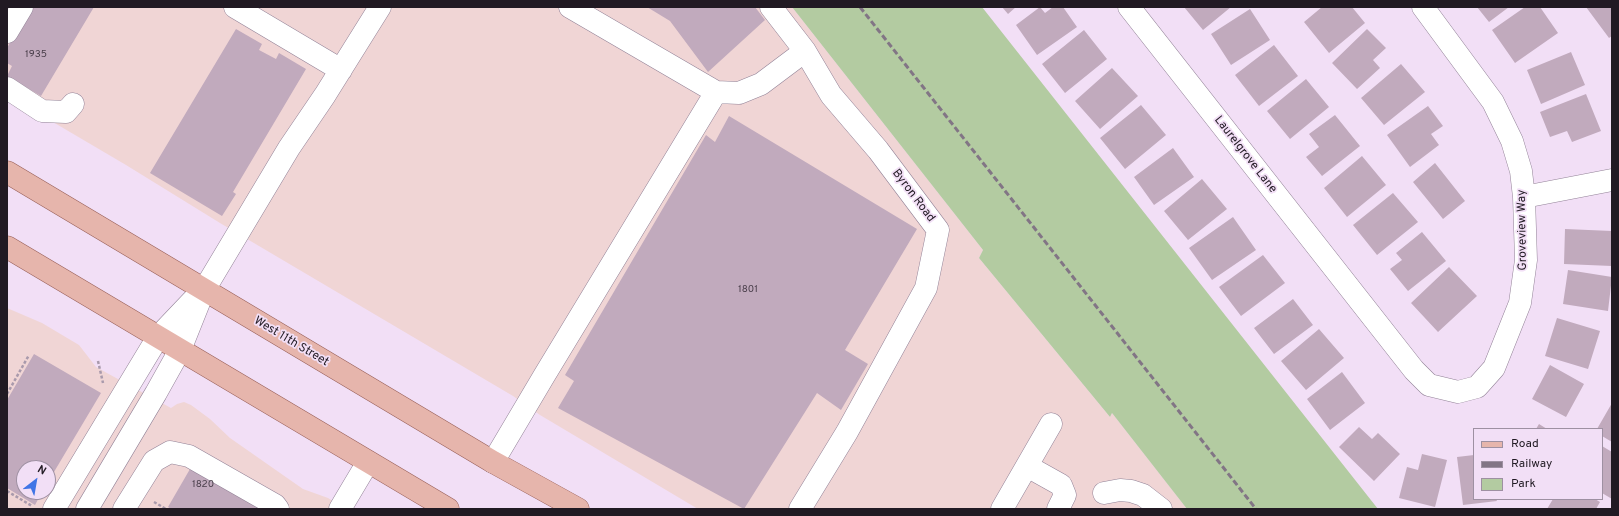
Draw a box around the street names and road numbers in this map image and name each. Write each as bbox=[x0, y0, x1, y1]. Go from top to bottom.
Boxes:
street label: Laurelgrove Lane bbox=[1211, 114, 1279, 196]
street label: Byron Road bbox=[888, 167, 938, 225]
street label: Groveview Way bbox=[1515, 189, 1531, 271]
street label: West 11th Street bbox=[251, 314, 331, 370]

